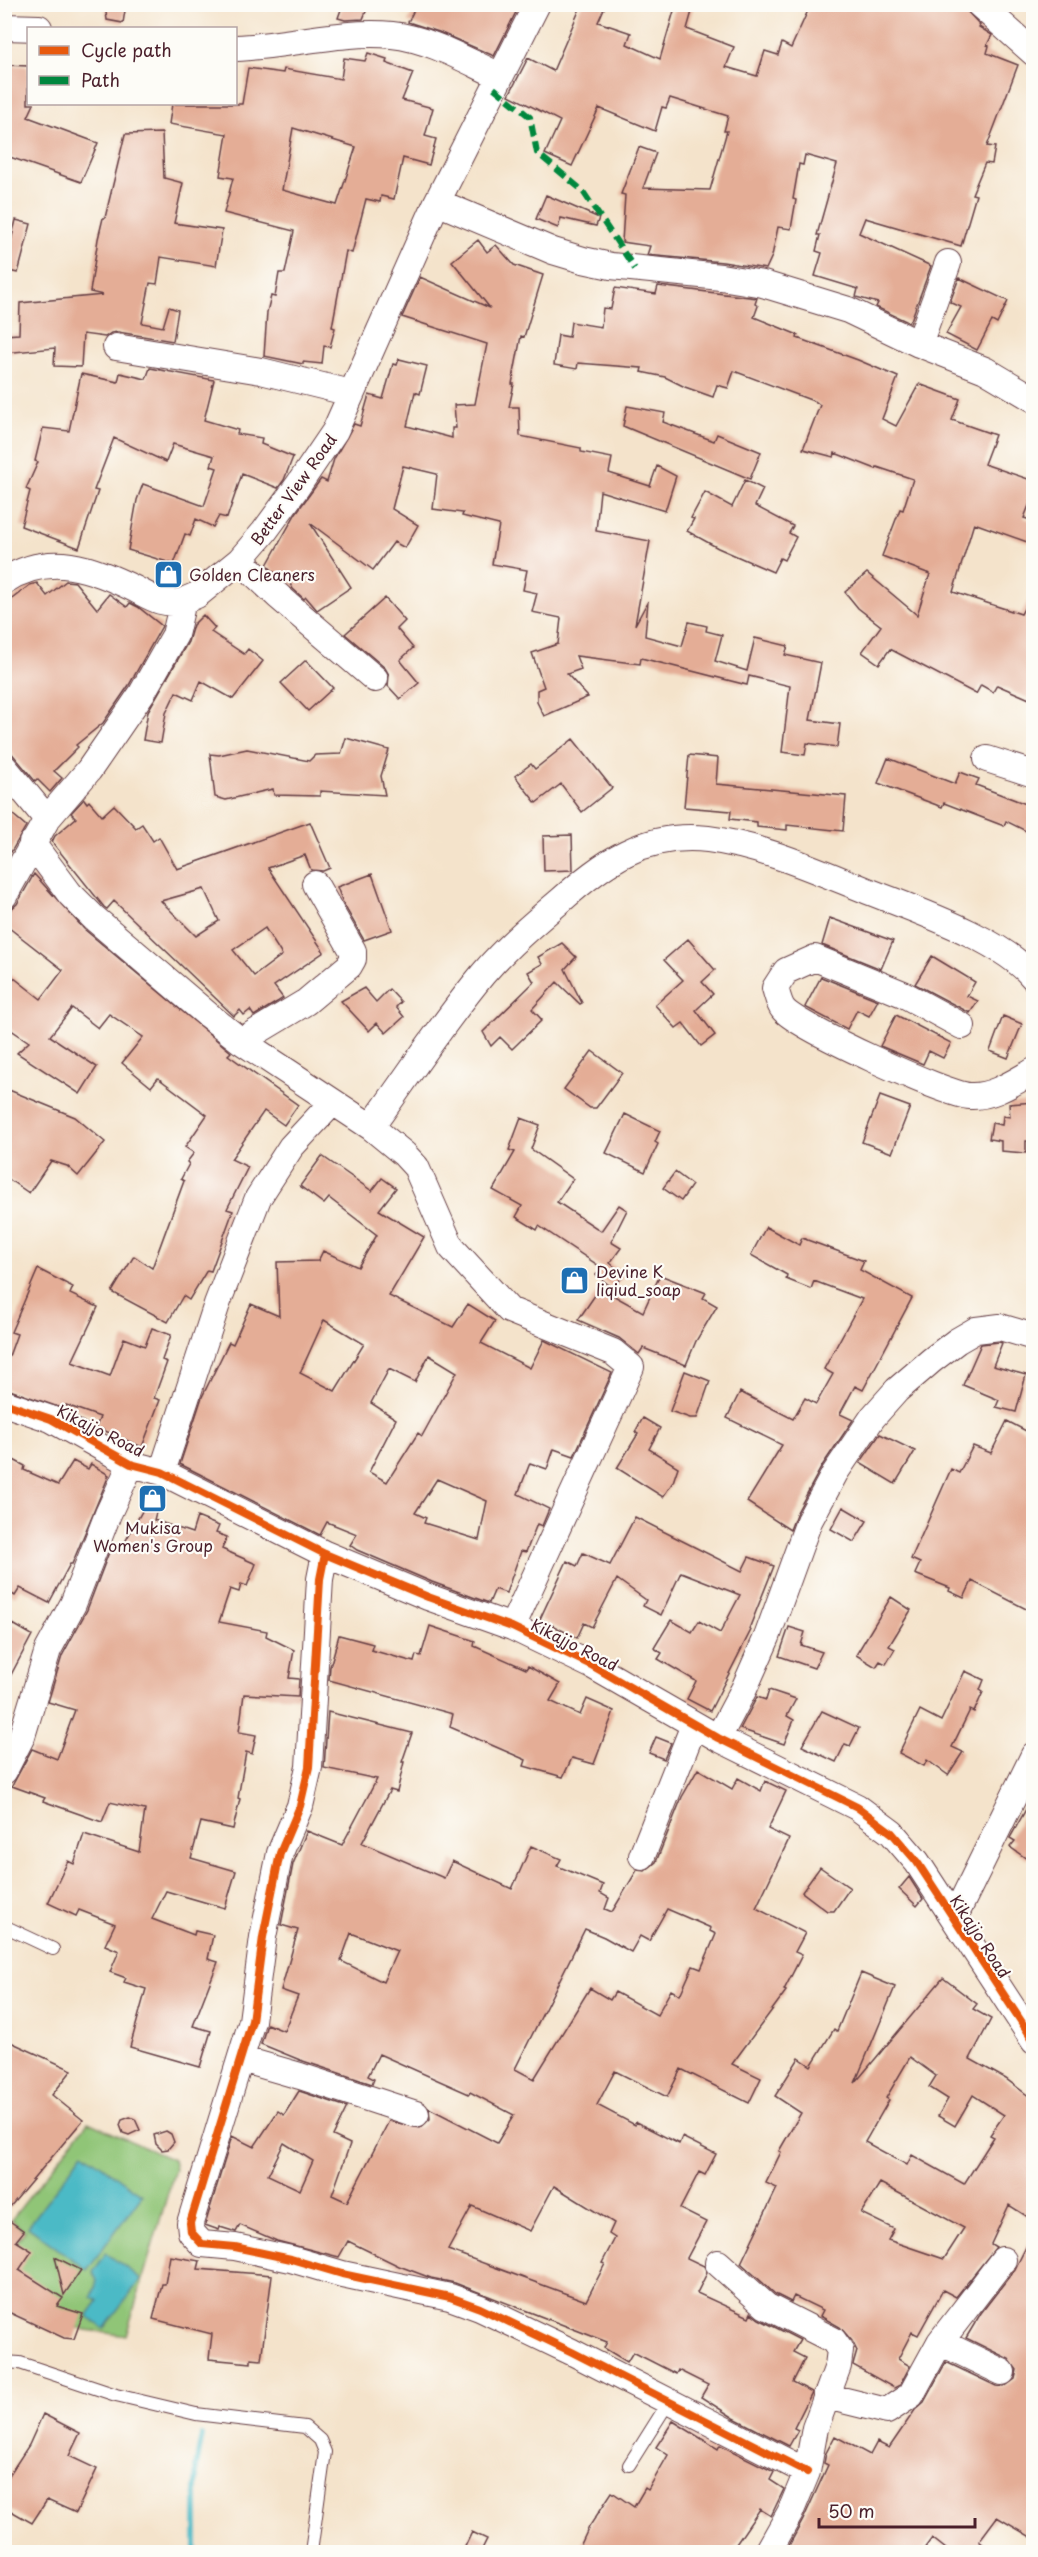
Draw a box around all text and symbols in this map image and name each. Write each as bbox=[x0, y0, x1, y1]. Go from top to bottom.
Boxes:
legend bbox=[27, 27, 237, 105]
text: Cycle path bbox=[81, 36, 172, 63]
text: Path bbox=[81, 66, 120, 93]
street label: Better View Road bbox=[244, 428, 342, 550]
shop icon: Golden Cleaners bbox=[152, 558, 184, 590]
place label: Golden Cleaners bbox=[189, 562, 315, 586]
place label: Devine K liqiud_soap bbox=[596, 1259, 681, 1301]
shop icon: Devine K liqiud_soap bbox=[559, 1264, 591, 1296]
street label: Kikajjo Road bbox=[53, 1398, 149, 1462]
shop icon: Mukisa Women's Group bbox=[137, 1483, 169, 1515]
place label: Mukisa Women's Group bbox=[93, 1515, 213, 1557]
street label: Kikajjo Road bbox=[527, 1612, 623, 1676]
street label: Kikajjo Road bbox=[945, 1890, 1017, 1982]
scale bar bbox=[819, 2491, 975, 2529]
text: 50 m bbox=[828, 2497, 875, 2524]

